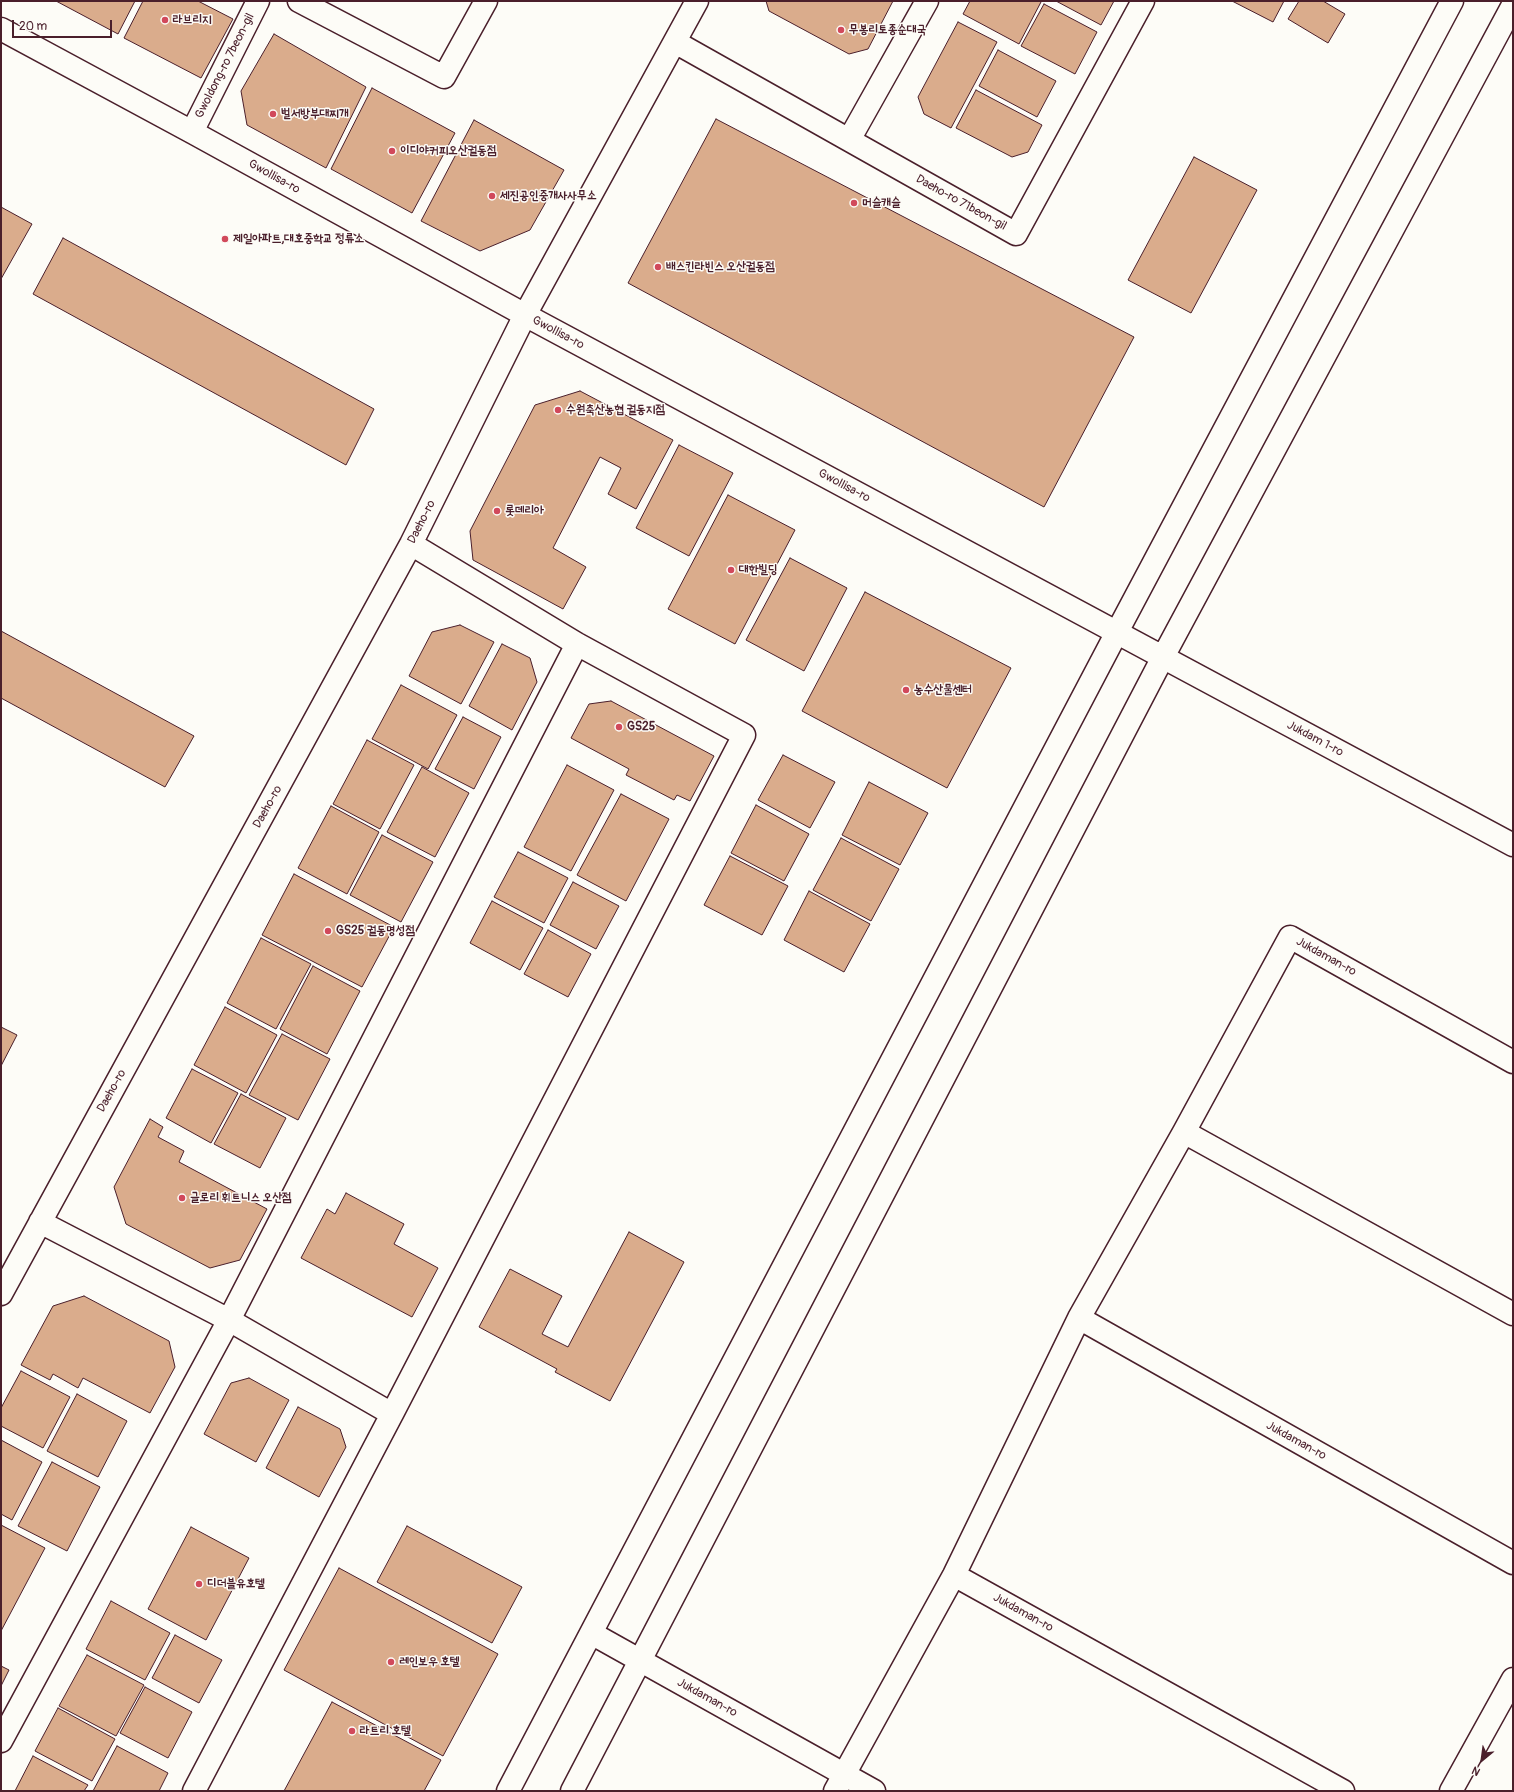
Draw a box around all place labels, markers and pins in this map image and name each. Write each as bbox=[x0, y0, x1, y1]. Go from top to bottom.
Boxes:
place label: 라브리지 bbox=[173, 13, 212, 27]
marker: 라브리지 bbox=[160, 15, 170, 25]
place label: 무봉리토종순대국 bbox=[849, 23, 926, 37]
marker: 무봉리토종순대국 bbox=[836, 25, 846, 35]
place label: 벌서방부대찌개 bbox=[281, 107, 349, 121]
marker: 벌서방부대찌개 bbox=[268, 109, 278, 119]
place label: 이디야커피오산궐동점 bbox=[400, 144, 497, 158]
marker: 이디야커피오산궐동점 bbox=[387, 146, 397, 156]
place label: 세진공인중개사사무소 bbox=[500, 189, 597, 203]
marker: 세진공인중개사사무소 bbox=[487, 191, 497, 201]
place label: 머슬캐슬 bbox=[862, 196, 901, 210]
marker: 머슬캐슬 bbox=[849, 198, 859, 208]
place label: 제일아파트,대호중학교 정류소 bbox=[233, 232, 364, 246]
marker: 제일아파트,대호중학교 정류소 bbox=[220, 234, 230, 244]
place label: 배스킨라빈스 오산궐동점 bbox=[666, 260, 775, 274]
marker: 배스킨라빈스 오산궐동점 bbox=[653, 262, 663, 272]
place label: 수원축산농협 궐동지점 bbox=[566, 403, 665, 417]
marker: 수원축산농협 궐동지점 bbox=[553, 405, 563, 415]
place label: 롯데리아 bbox=[505, 504, 544, 518]
marker: 롯데리아 bbox=[492, 506, 502, 516]
place label: 대한빌딩 bbox=[739, 563, 778, 577]
marker: 대한빌딩 bbox=[726, 565, 736, 575]
place label: 농수산물센터 bbox=[914, 683, 972, 697]
marker: 농수산물센터 bbox=[901, 685, 911, 695]
place label: GS25 bbox=[627, 720, 655, 734]
marker: GS25 bbox=[614, 722, 624, 732]
place label: GS25 궐동명성점 bbox=[336, 924, 415, 938]
marker: GS25 궐동명성점 bbox=[323, 926, 333, 936]
place label: 글로리 휘트니스 오산점 bbox=[190, 1191, 292, 1205]
marker: 글로리 휘트니스 오산점 bbox=[177, 1193, 187, 1203]
place label: 디더블유호텔 bbox=[207, 1577, 265, 1591]
marker: 디더블유호텔 bbox=[194, 1579, 204, 1589]
place label: 레인보우 호텔 bbox=[399, 1655, 460, 1669]
marker: 레인보우 호텔 bbox=[386, 1657, 396, 1667]
place label: 라트리 호텔 bbox=[360, 1724, 411, 1738]
marker: 라트리 호텔 bbox=[347, 1726, 357, 1736]

